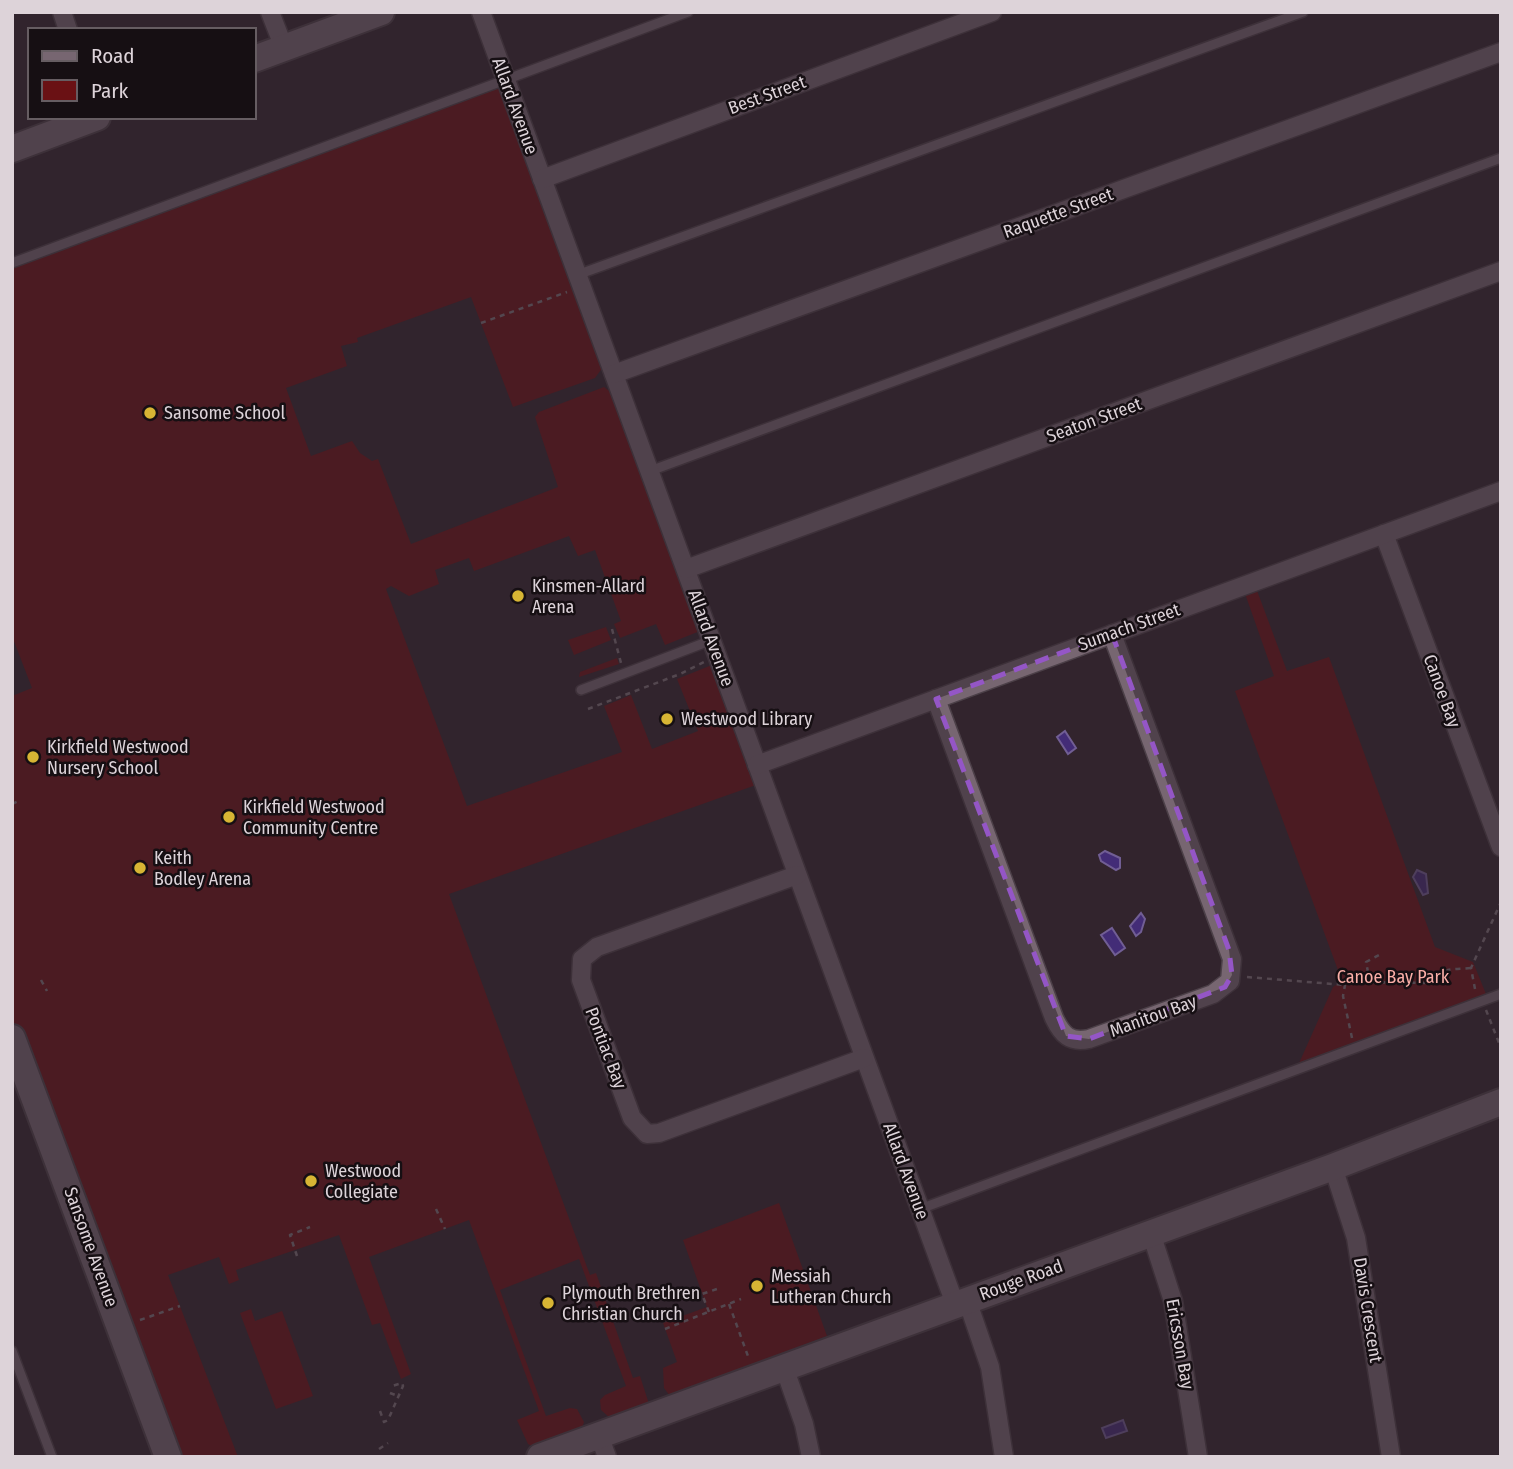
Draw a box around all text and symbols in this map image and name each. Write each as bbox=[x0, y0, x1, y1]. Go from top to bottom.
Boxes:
legend bbox=[28, 28, 256, 119]
text: Road bbox=[91, 43, 135, 69]
street label: Allard Avenue bbox=[487, 55, 543, 158]
street label: Best Street bbox=[725, 71, 809, 119]
text: Park bbox=[91, 78, 129, 104]
street label: Raquette Street bbox=[1000, 183, 1116, 243]
street label: Seaton Street bbox=[1043, 393, 1145, 447]
place label: Sansome School bbox=[164, 402, 285, 424]
marker: Sansome School bbox=[142, 405, 158, 421]
place label: Kinsmen-Allard Arena bbox=[532, 575, 645, 618]
street label: Allard Avenue bbox=[683, 587, 739, 690]
marker: Kinsmen-Allard Arena bbox=[510, 588, 526, 604]
street label: Sumach Street bbox=[1075, 598, 1183, 656]
street label: Canoe Bay bbox=[1419, 651, 1465, 731]
place label: Westwood Library bbox=[681, 708, 812, 730]
marker: Westwood Library bbox=[659, 711, 675, 727]
place label: Kirkfield Westwood Nursery School bbox=[47, 736, 189, 779]
marker: Kirkfield Westwood Nursery School bbox=[25, 749, 41, 765]
place label: Kirkfield Westwood Community Centre bbox=[243, 796, 385, 839]
marker: Kirkfield Westwood Community Centre bbox=[221, 809, 237, 825]
place label: Keith Bodley Arena bbox=[154, 847, 251, 890]
marker: Keith Bodley Arena bbox=[132, 860, 148, 876]
park label: Canoe Bay Park bbox=[1337, 966, 1450, 988]
street label: Manitou Bay bbox=[1107, 990, 1199, 1042]
street label: Pontiac Bay bbox=[580, 1004, 632, 1092]
street label: Allard Avenue bbox=[878, 1120, 934, 1223]
place label: Westwood Collegiate bbox=[325, 1160, 401, 1203]
marker: Westwood Collegiate bbox=[303, 1173, 319, 1189]
street label: Sansome Avenue bbox=[59, 1184, 123, 1310]
street label: Rouge Road bbox=[976, 1255, 1066, 1305]
street label: Davis Crescent bbox=[1349, 1256, 1387, 1364]
place label: Messiah Lutheran Church bbox=[771, 1265, 891, 1308]
marker: Messiah Lutheran Church bbox=[749, 1278, 765, 1294]
place label: Plymouth Brethren Christian Church bbox=[562, 1282, 700, 1325]
marker: Plymouth Brethren Christian Church bbox=[540, 1295, 556, 1311]
street label: Ericsson Bay bbox=[1161, 1297, 1199, 1391]

